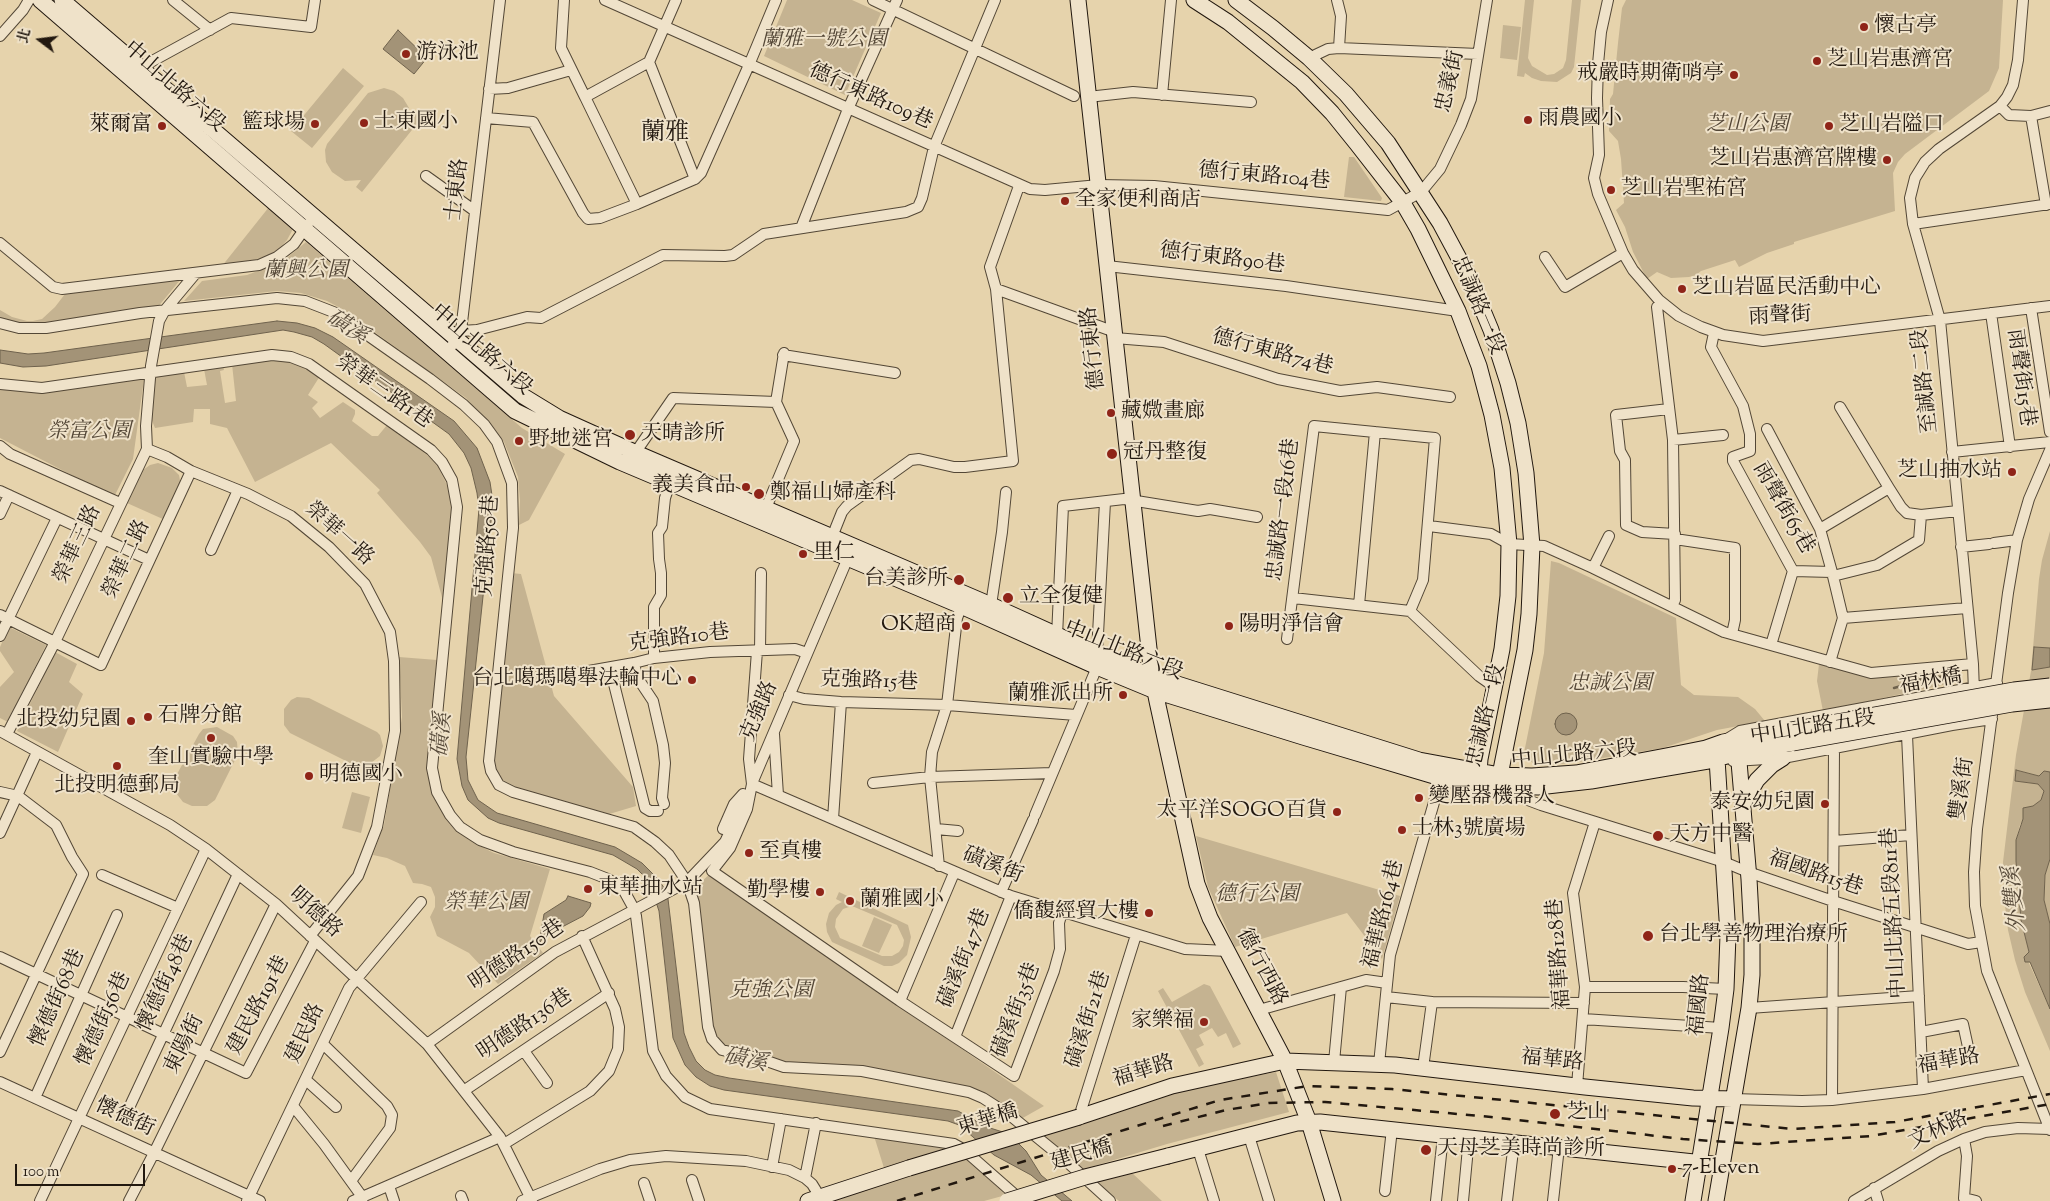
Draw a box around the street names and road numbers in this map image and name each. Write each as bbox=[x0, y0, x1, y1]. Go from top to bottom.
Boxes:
street label: 中山北路六段 bbox=[117, 37, 229, 139]
street label: 忠義街 bbox=[1433, 48, 1471, 116]
street label: 德行東路109巷 bbox=[804, 59, 936, 137]
street label: 士東路 bbox=[443, 157, 475, 223]
street label: 德行東路104巷 bbox=[1197, 160, 1331, 196]
street label: 德行東路90巷 bbox=[1158, 240, 1286, 280]
street label: 忠誠路一段 bbox=[1444, 253, 1508, 359]
street label: 中山北路六段 bbox=[424, 300, 536, 402]
street label: 雨聲街 bbox=[1748, 304, 1812, 332]
street label: 德行東路 bbox=[1078, 305, 1112, 391]
street label: 德行東路74巷 bbox=[1209, 326, 1335, 382]
street label: 至誠路二段 bbox=[1909, 327, 1945, 435]
street label: 雨聲街15巷 bbox=[2000, 328, 2038, 428]
street label: 榮華三路1巷 bbox=[330, 351, 436, 435]
street label: 忠誠路一段16巷 bbox=[1264, 437, 1306, 583]
street label: 雨聲街65巷 bbox=[1746, 459, 1818, 559]
street label: 克強路50巷 bbox=[474, 494, 506, 598]
street label: 榮華一路 bbox=[298, 498, 378, 572]
street label: 榮華三路 bbox=[50, 502, 108, 588]
street label: 榮華二路 bbox=[99, 517, 157, 603]
street label: 中山北路六段 bbox=[1060, 617, 1186, 687]
street label: 克強路10巷 bbox=[627, 621, 731, 659]
street label: 忠誠路一段 bbox=[1464, 662, 1512, 770]
street label: 福林橋 bbox=[1898, 665, 1964, 701]
street label: 克強路15巷 bbox=[819, 669, 919, 697]
street label: 克強路 bbox=[737, 678, 785, 746]
street label: 中山北路五段 bbox=[1749, 707, 1877, 751]
street label: 中山北路六段 bbox=[1510, 738, 1638, 776]
street label: 雙溪街 bbox=[1947, 756, 1981, 822]
street label: 中山北路五段811巷 bbox=[1879, 827, 1913, 999]
street label: 磺溪街 bbox=[958, 844, 1026, 890]
street label: 福國路15巷 bbox=[1764, 847, 1866, 903]
street label: 福華路164巷 bbox=[1359, 858, 1411, 972]
street label: 明德路 bbox=[282, 884, 346, 944]
street label: 福華路128巷 bbox=[1545, 898, 1577, 1010]
street label: 磺溪街47巷 bbox=[935, 906, 997, 1012]
street label: 明德路150巷 bbox=[466, 916, 570, 998]
street label: 德行西路 bbox=[1229, 925, 1291, 1011]
street label: 懷德街48巷 bbox=[133, 931, 201, 1037]
street label: 懷德街68巷 bbox=[26, 946, 92, 1052]
street label: 建民路191巷 bbox=[223, 952, 297, 1060]
street label: 磺溪街35巷 bbox=[988, 960, 1048, 1062]
street label: 磺溪街21巷 bbox=[1062, 968, 1118, 1072]
street label: 懷德街56巷 bbox=[72, 969, 138, 1071]
street label: 福國路 bbox=[1685, 972, 1717, 1038]
street label: 明德路136巷 bbox=[473, 985, 579, 1067]
street label: 建民路 bbox=[282, 1000, 332, 1068]
street label: 東陽街 bbox=[161, 1011, 211, 1079]
street label: 福華路 bbox=[1916, 1045, 1982, 1081]
street label: 福華路 bbox=[1519, 1046, 1585, 1078]
street label: 福華路 bbox=[1110, 1052, 1178, 1094]
street label: 懷德街 bbox=[90, 1094, 158, 1144]
street label: 東華橋 bbox=[954, 1101, 1022, 1143]
street label: 文林路 bbox=[1905, 1107, 1973, 1157]
street label: 建民橋 bbox=[1048, 1136, 1116, 1178]

